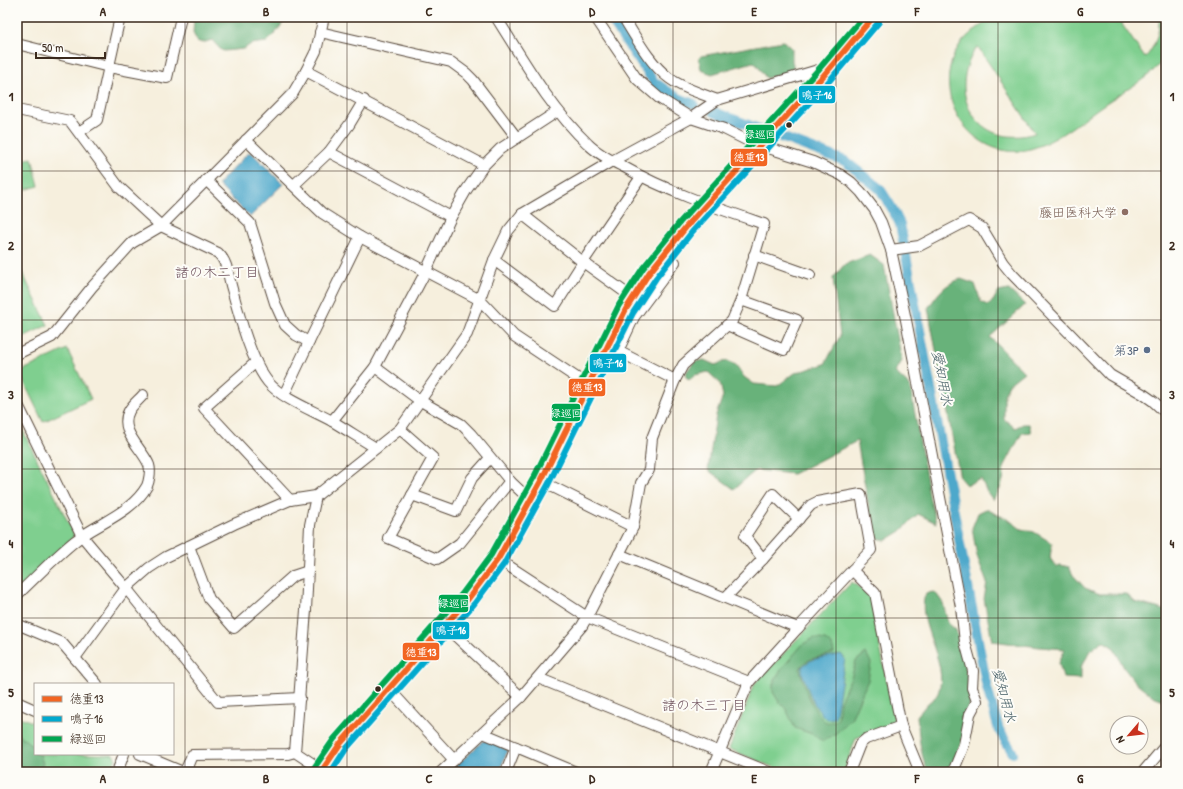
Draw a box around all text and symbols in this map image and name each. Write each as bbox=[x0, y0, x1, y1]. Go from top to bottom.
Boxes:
text: A bbox=[100, 2, 107, 20]
text: B bbox=[263, 2, 270, 20]
text: C bbox=[425, 2, 433, 20]
text: D bbox=[589, 2, 596, 20]
text: E bbox=[751, 2, 757, 20]
text: F bbox=[914, 2, 921, 20]
text: G bbox=[1077, 2, 1084, 20]
scale bar bbox=[36, 34, 105, 60]
text: 50 m bbox=[42, 39, 63, 56]
line badge: 鳴子16 bbox=[798, 85, 836, 104]
text: 1 bbox=[9, 87, 14, 105]
text: 1 bbox=[1170, 87, 1175, 105]
text: 鳴子16 bbox=[802, 88, 833, 102]
unlabelled marker bbox=[784, 120, 794, 130]
line badge: 緑巡回 bbox=[745, 124, 775, 144]
text: 緑巡回 bbox=[744, 127, 777, 141]
line badge: 徳重13 bbox=[730, 148, 768, 167]
text: 徳重13 bbox=[734, 150, 765, 164]
place label: 藤田医科大学 bbox=[1039, 203, 1117, 221]
marker: 藤田医科大学 bbox=[1120, 207, 1130, 217]
text: 2 bbox=[8, 236, 15, 254]
text: 2 bbox=[1169, 236, 1176, 254]
district label: 諸の木二丁目 bbox=[175, 262, 259, 281]
place label: 第3P bbox=[1114, 341, 1139, 359]
marker: 第3P bbox=[1142, 345, 1152, 355]
water label: 愛知用水 bbox=[928, 349, 958, 407]
line badge: 鳴子16 bbox=[589, 353, 627, 373]
text: 鳴子16 bbox=[593, 356, 624, 370]
line badge: 徳重13 bbox=[568, 378, 606, 397]
text: 徳重13 bbox=[572, 380, 603, 394]
text: 3 bbox=[8, 385, 14, 403]
text: 3 bbox=[1169, 385, 1175, 403]
line badge: 緑巡回 bbox=[551, 403, 581, 422]
text: 緑巡回 bbox=[550, 406, 583, 420]
text: 4 bbox=[9, 534, 14, 552]
text: 4 bbox=[1170, 534, 1175, 552]
line badge: 緑巡回 bbox=[438, 594, 469, 613]
text: 緑巡回 bbox=[438, 596, 471, 610]
line badge: 鳴子16 bbox=[432, 621, 470, 640]
text: 鳴子16 bbox=[436, 623, 467, 637]
line badge: 徳重13 bbox=[402, 642, 440, 661]
text: 徳重13 bbox=[406, 645, 437, 659]
water label: 愛知用水 bbox=[989, 665, 1021, 725]
text: 5 bbox=[8, 683, 14, 701]
legend bbox=[34, 683, 174, 755]
text: 5 bbox=[1169, 683, 1175, 701]
unlabelled marker bbox=[373, 684, 383, 694]
text: 徳重13 bbox=[70, 690, 104, 707]
district label: 諸の木三丁目 bbox=[662, 695, 746, 714]
text: 鳴子16 bbox=[70, 710, 103, 727]
north arrow bbox=[1109, 715, 1149, 755]
text: 緑巡回 bbox=[70, 730, 106, 747]
text: N bbox=[1113, 734, 1128, 746]
text: A bbox=[100, 769, 107, 787]
text: B bbox=[263, 769, 270, 787]
text: C bbox=[425, 769, 433, 787]
text: D bbox=[589, 769, 596, 787]
text: E bbox=[751, 769, 757, 787]
text: F bbox=[914, 769, 921, 787]
text: G bbox=[1077, 769, 1084, 787]

